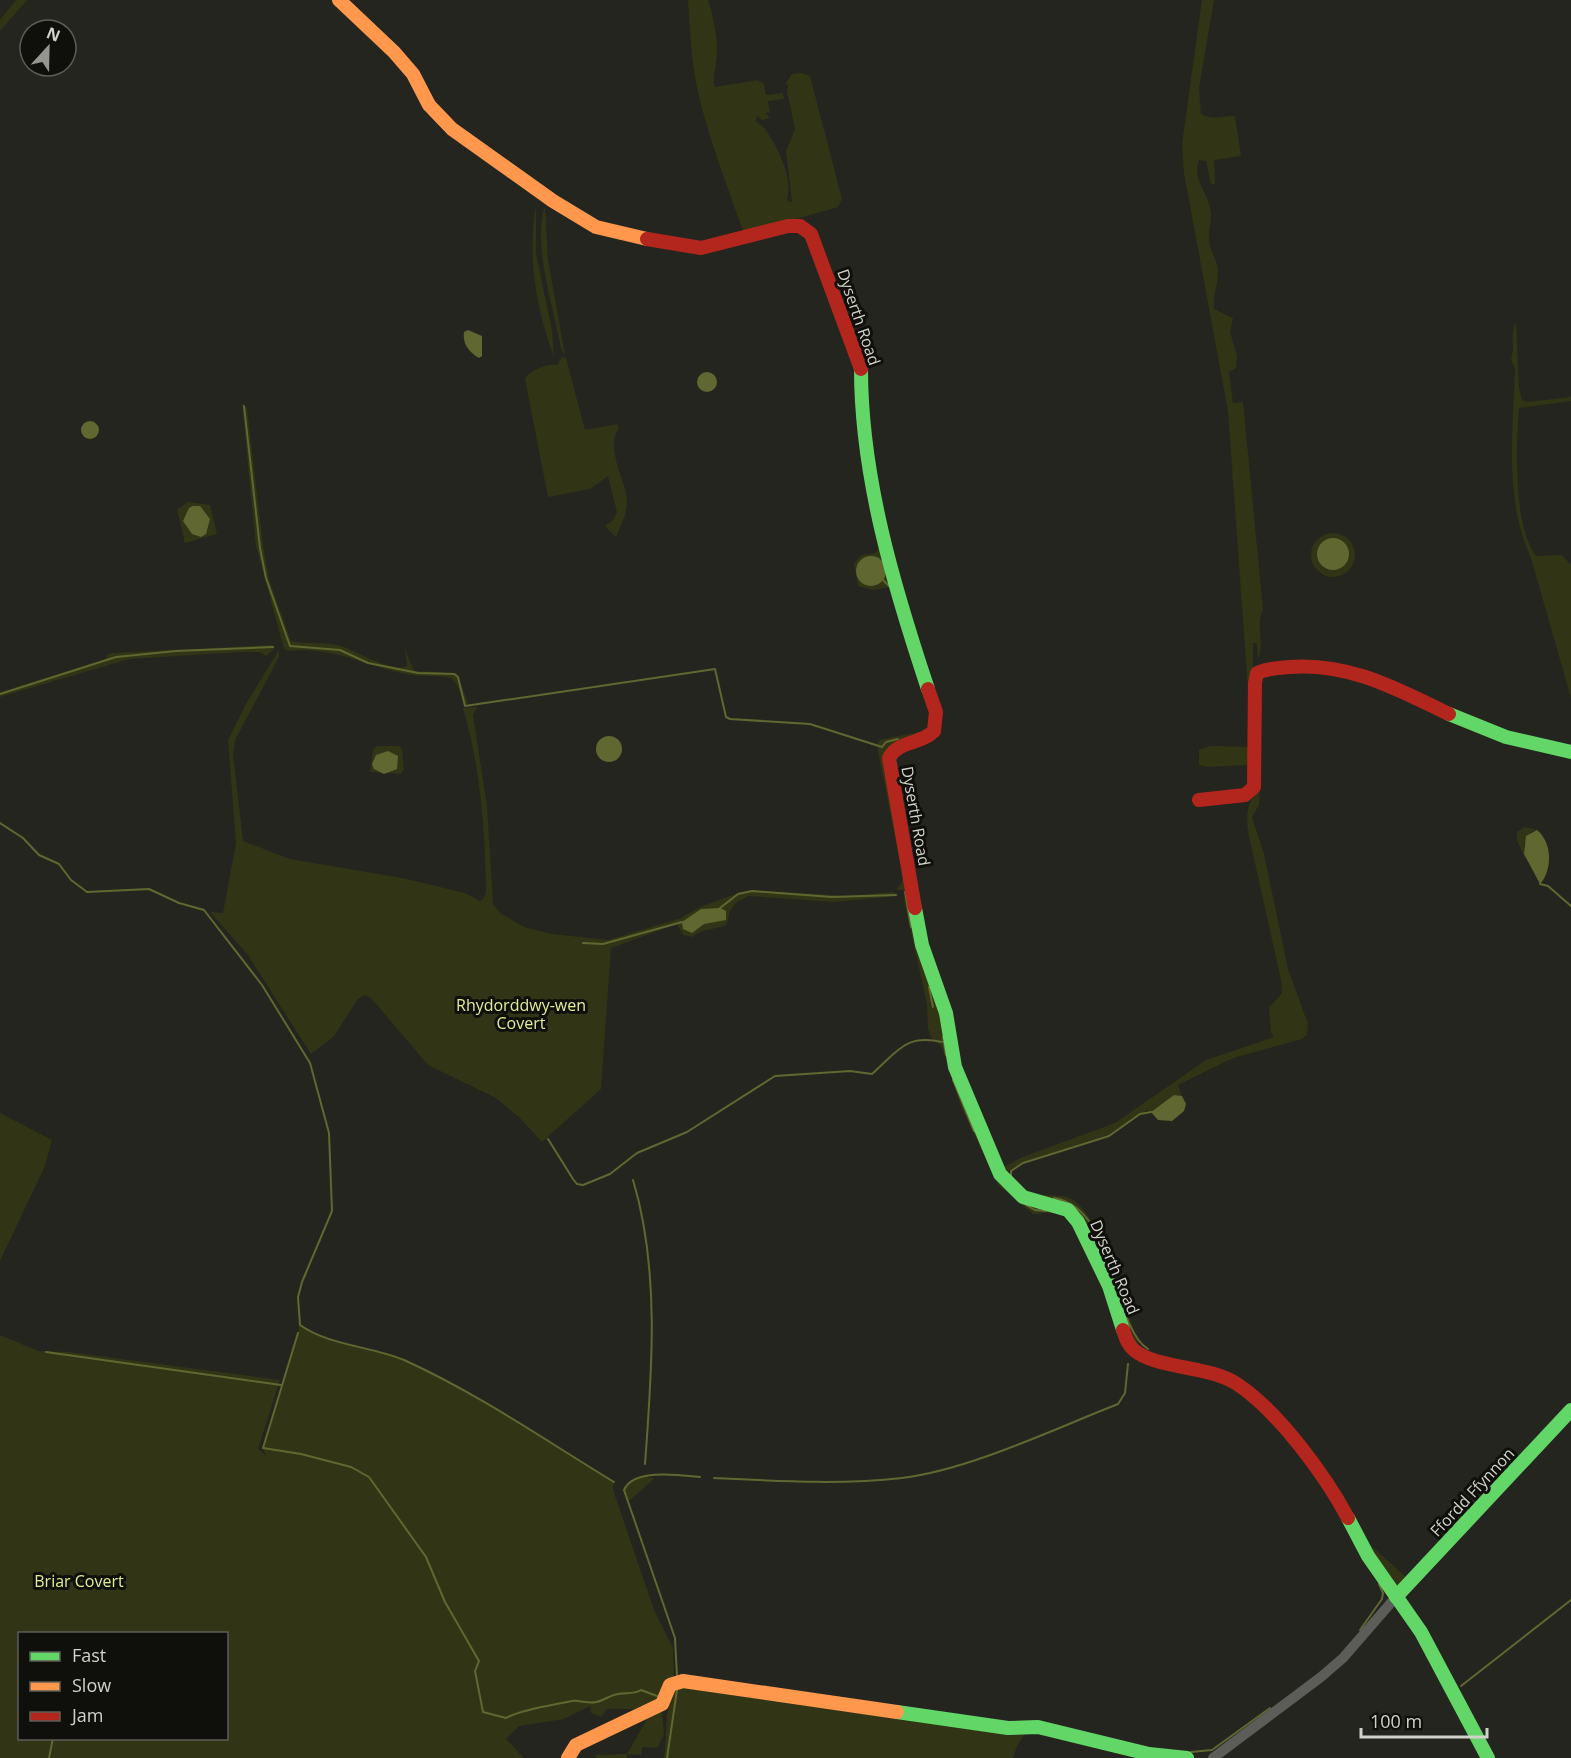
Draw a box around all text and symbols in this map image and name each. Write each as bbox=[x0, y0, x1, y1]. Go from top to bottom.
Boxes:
north arrow bbox=[18, 18, 78, 78]
text: N bbox=[43, 21, 64, 47]
street label: Dyserth Road bbox=[832, 266, 886, 368]
street label: Dyserth Road bbox=[896, 765, 936, 867]
park label: Rhydorddwy-wen Covert bbox=[456, 994, 586, 1034]
street label: Dyserth Road bbox=[1085, 1216, 1145, 1318]
street label: Ffordd Ffynnon bbox=[1425, 1443, 1519, 1541]
park label: Briar Covert bbox=[34, 1570, 124, 1592]
legend bbox=[18, 1632, 228, 1740]
text: Fast bbox=[72, 1643, 106, 1667]
text: Slow bbox=[72, 1673, 111, 1697]
scale bar bbox=[1361, 1701, 1487, 1739]
text: Jam bbox=[70, 1703, 104, 1727]
text: 100 m bbox=[1370, 1709, 1422, 1733]

